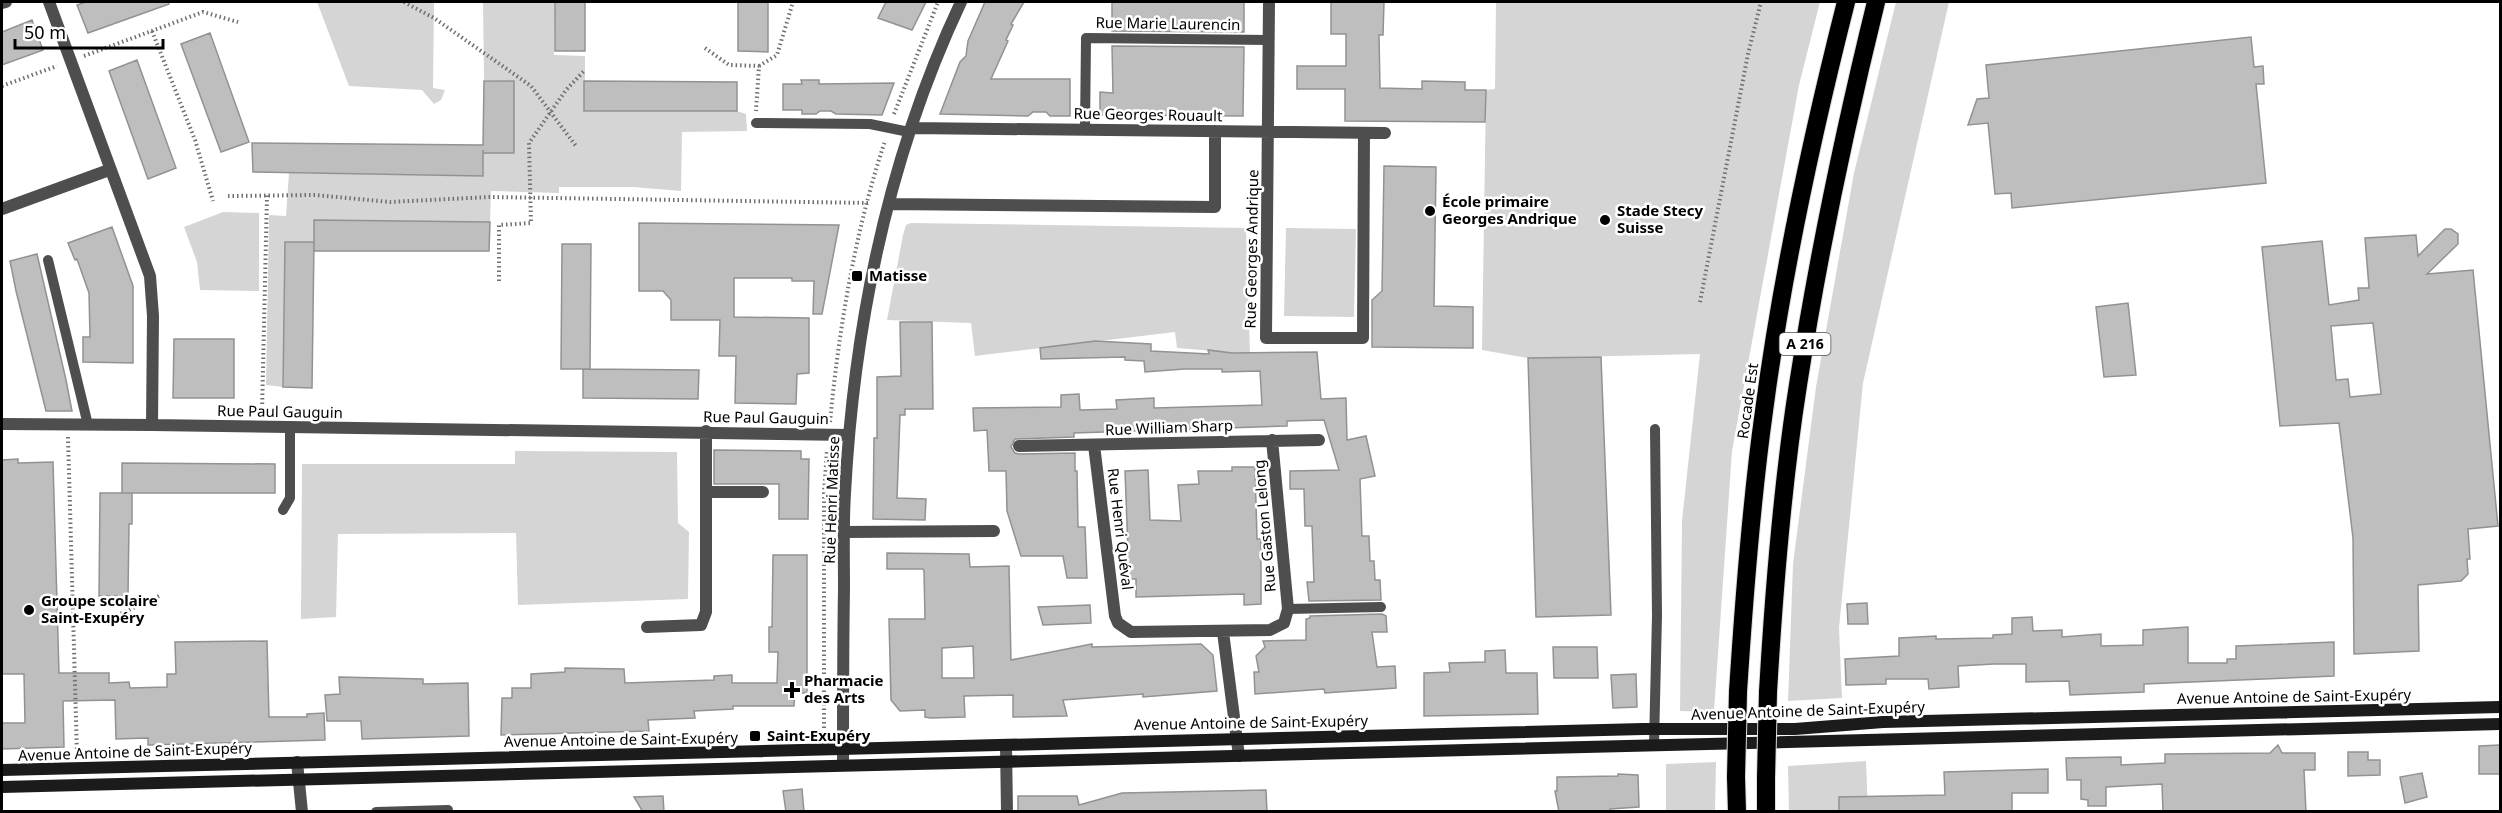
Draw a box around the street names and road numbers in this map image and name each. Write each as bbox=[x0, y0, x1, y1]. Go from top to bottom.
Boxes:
street label: Rue Marie Laurencin bbox=[1095, 12, 1241, 34]
street label: Rue Georges Rouault bbox=[1073, 103, 1223, 125]
street label: Rue Georges Andrique bbox=[1240, 169, 1262, 329]
road number: A 216 bbox=[1780, 333, 1830, 355]
street label: Rocade Est bbox=[1732, 361, 1762, 440]
street label: Rue Paul Gauguin bbox=[217, 400, 343, 422]
street label: Rue Paul Gauguin bbox=[703, 406, 829, 428]
street label: Rue William Sharp bbox=[1105, 415, 1233, 439]
street label: Rue Henri Matisse bbox=[819, 436, 843, 564]
street label: Rue Gaston Lelong bbox=[1248, 459, 1280, 593]
street label: Rue Henri Quéval bbox=[1104, 467, 1138, 591]
street label: Avenue Antoine de Saint-Exupéry bbox=[2177, 684, 2412, 708]
street label: Avenue Antoine de Saint-Exupéry bbox=[1691, 696, 1926, 724]
street label: Avenue Antoine de Saint-Exupéry bbox=[1134, 710, 1369, 734]
street label: Avenue Antoine de Saint-Exupéry bbox=[504, 727, 739, 751]
street label: Avenue Antoine de Saint-Exupéry bbox=[18, 737, 253, 765]

